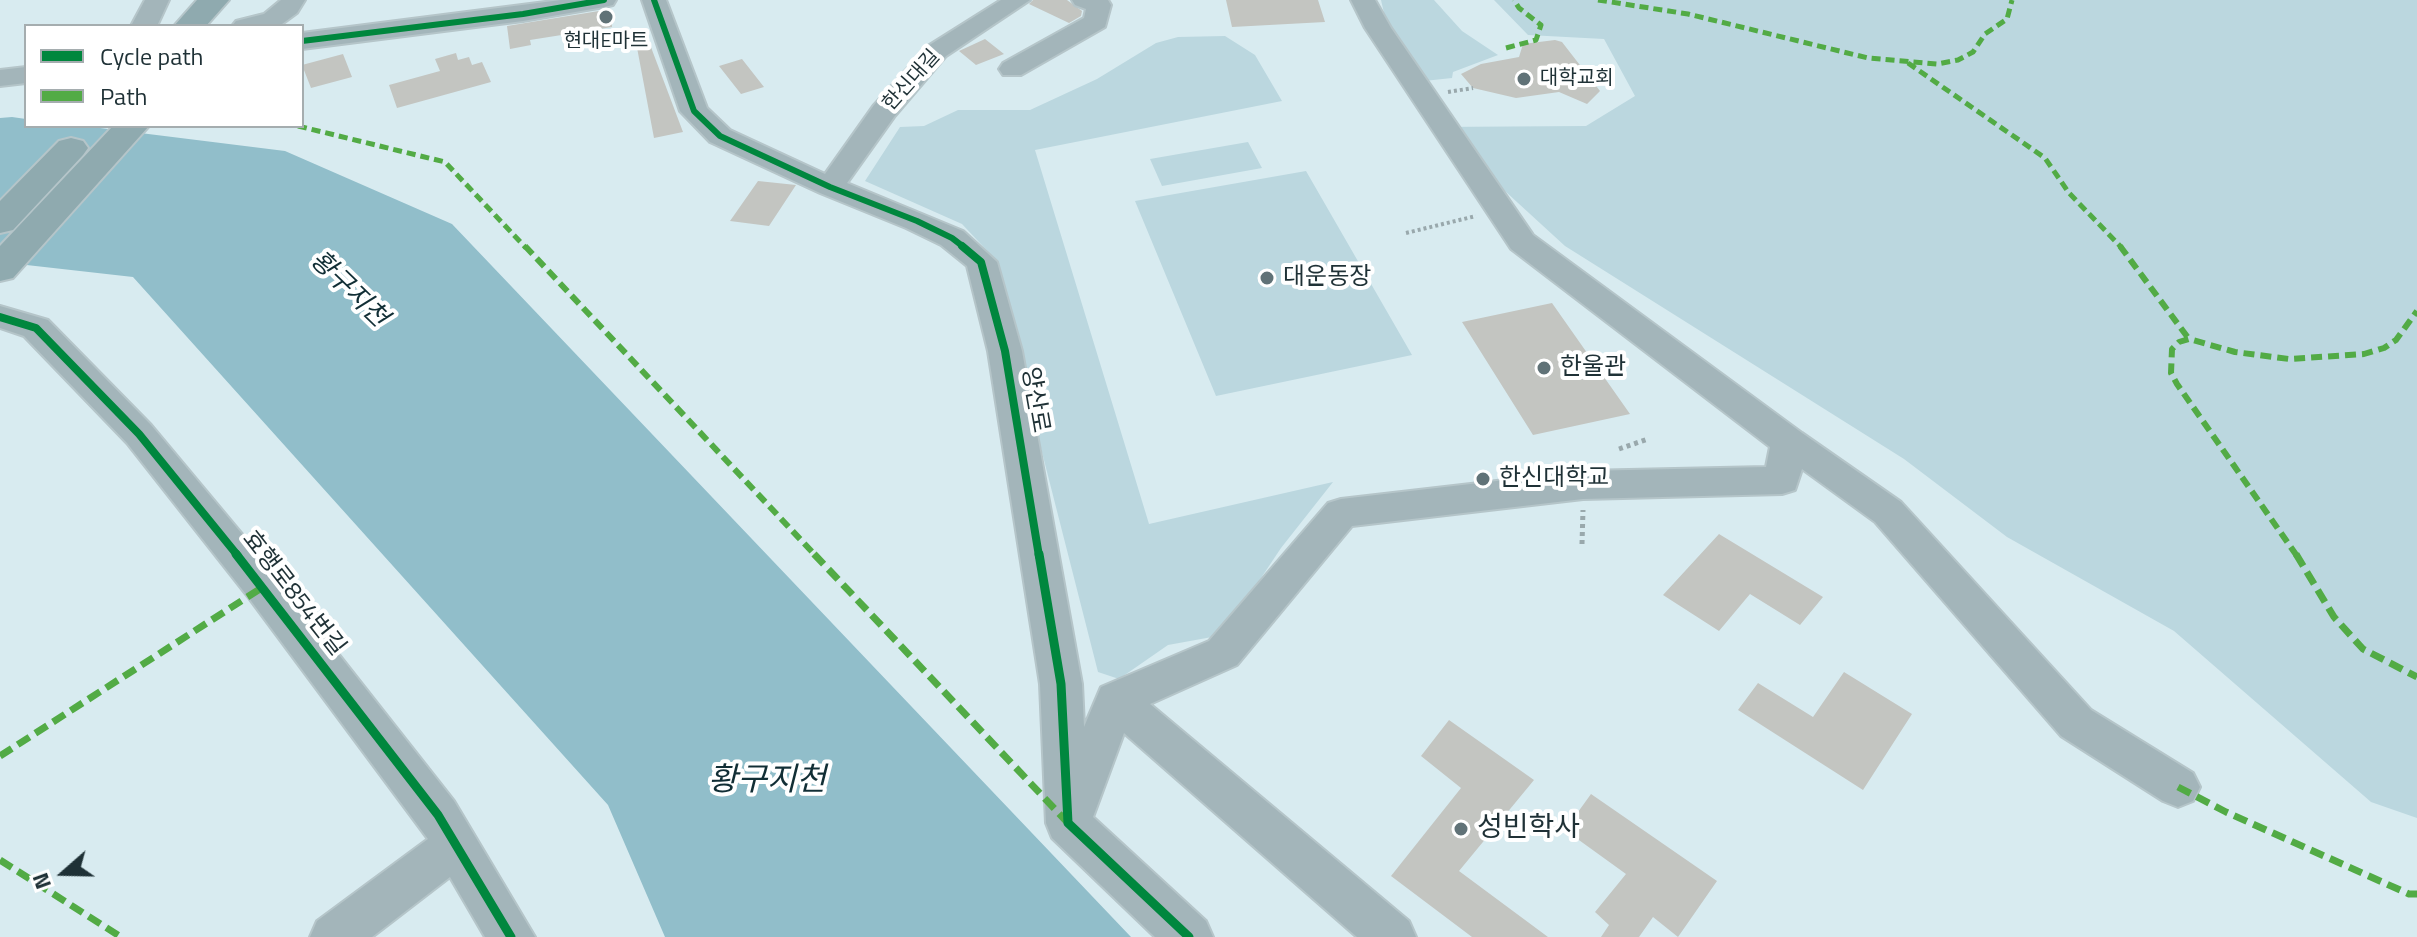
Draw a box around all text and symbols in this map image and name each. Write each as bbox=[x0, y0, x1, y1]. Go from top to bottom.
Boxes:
marker: 현대E마트 bbox=[597, 8, 615, 26]
legend bbox=[24, 24, 304, 128]
place label: 현대E마트 bbox=[564, 30, 648, 54]
text: Cycle path bbox=[100, 38, 203, 74]
street label: 한신대길 bbox=[878, 46, 946, 116]
place label: 대학교회 bbox=[1540, 67, 1614, 91]
marker: 대학교회 bbox=[1515, 70, 1533, 88]
text: Path bbox=[100, 78, 147, 114]
water label: 황구지천 bbox=[303, 246, 393, 334]
place label: 대운동장 bbox=[1283, 264, 1371, 292]
marker: 대운동장 bbox=[1258, 269, 1276, 287]
place label: 한울관 bbox=[1560, 354, 1626, 382]
marker: 한울관 bbox=[1535, 359, 1553, 377]
street label: 양산로 bbox=[1014, 365, 1054, 435]
place label: 한신대학교 bbox=[1499, 465, 1609, 493]
marker: 한신대학교 bbox=[1474, 470, 1492, 488]
street label: 효행로854번길 bbox=[235, 526, 351, 662]
water label: 황구지천 bbox=[708, 763, 826, 801]
place label: 성빈학사 bbox=[1477, 812, 1580, 846]
marker: 성빈학사 bbox=[1452, 820, 1470, 838]
north arrow bbox=[24, 833, 104, 913]
text: N bbox=[23, 868, 60, 894]

